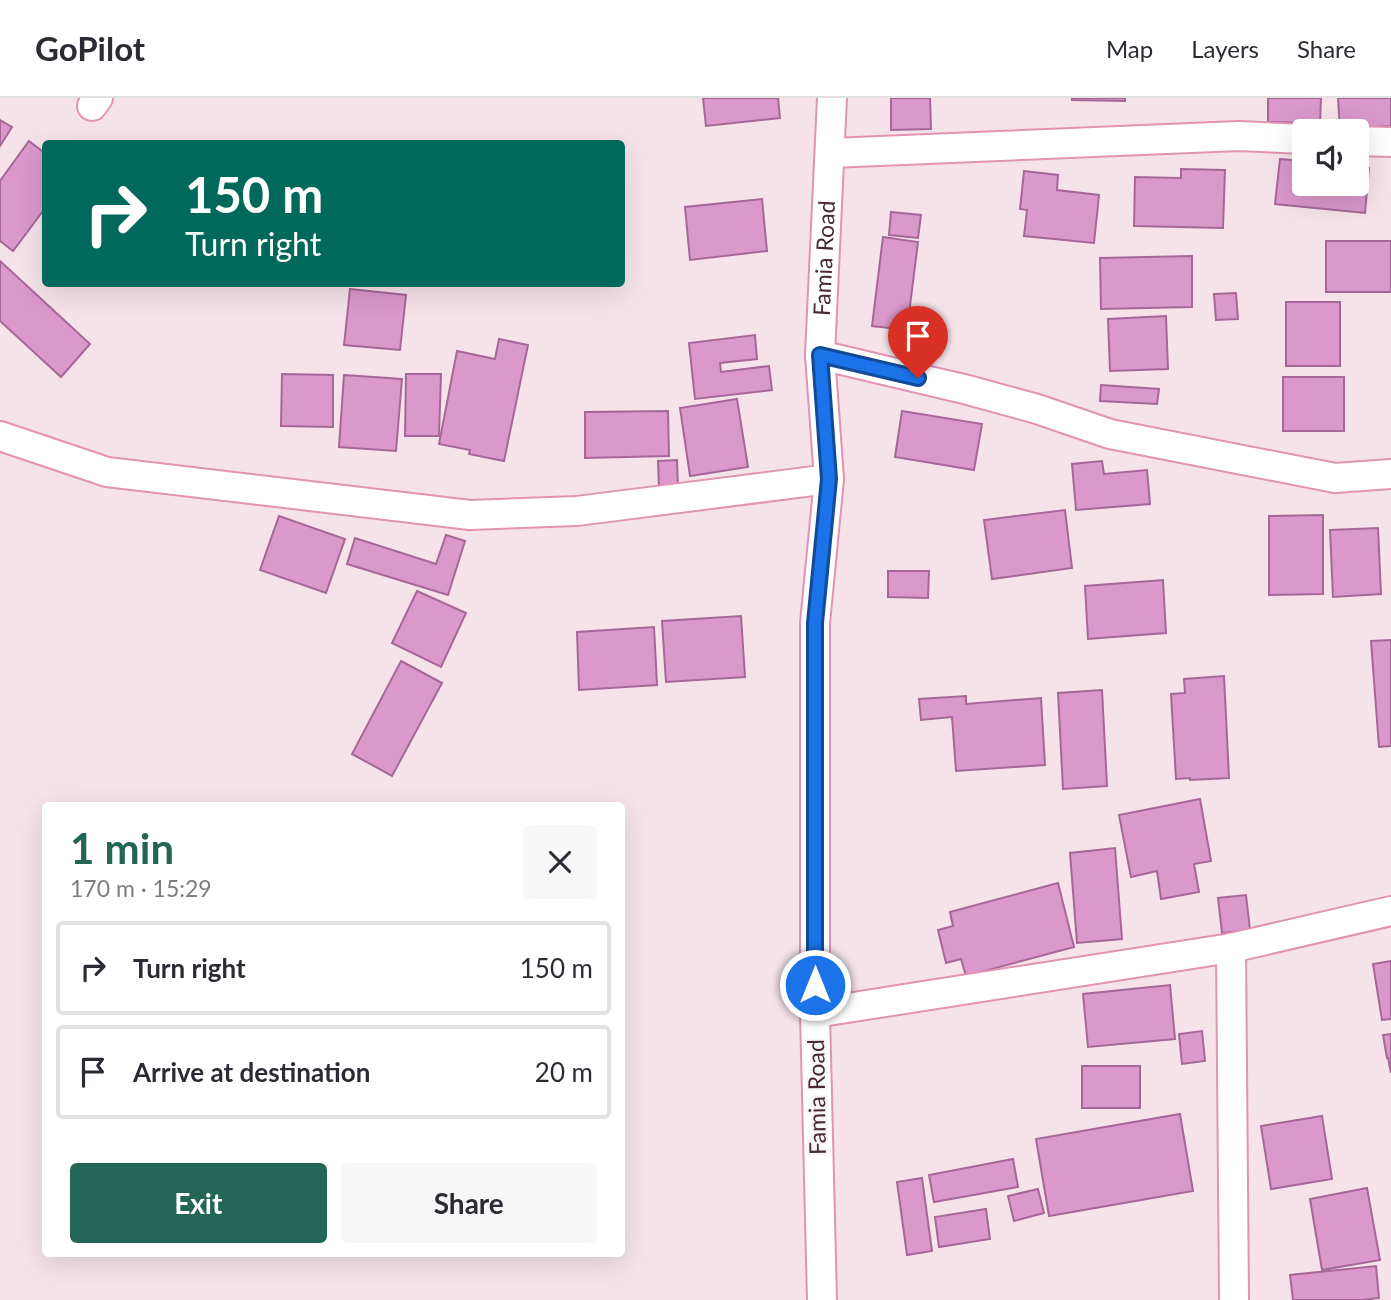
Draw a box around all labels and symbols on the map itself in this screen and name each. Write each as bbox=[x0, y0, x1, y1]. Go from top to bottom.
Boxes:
street label: Famia Road bbox=[807, 200, 840, 317]
pin bbox=[888, 306, 948, 378]
position arrow bbox=[778, 948, 852, 1022]
street label: Famia Road bbox=[801, 1039, 831, 1155]

